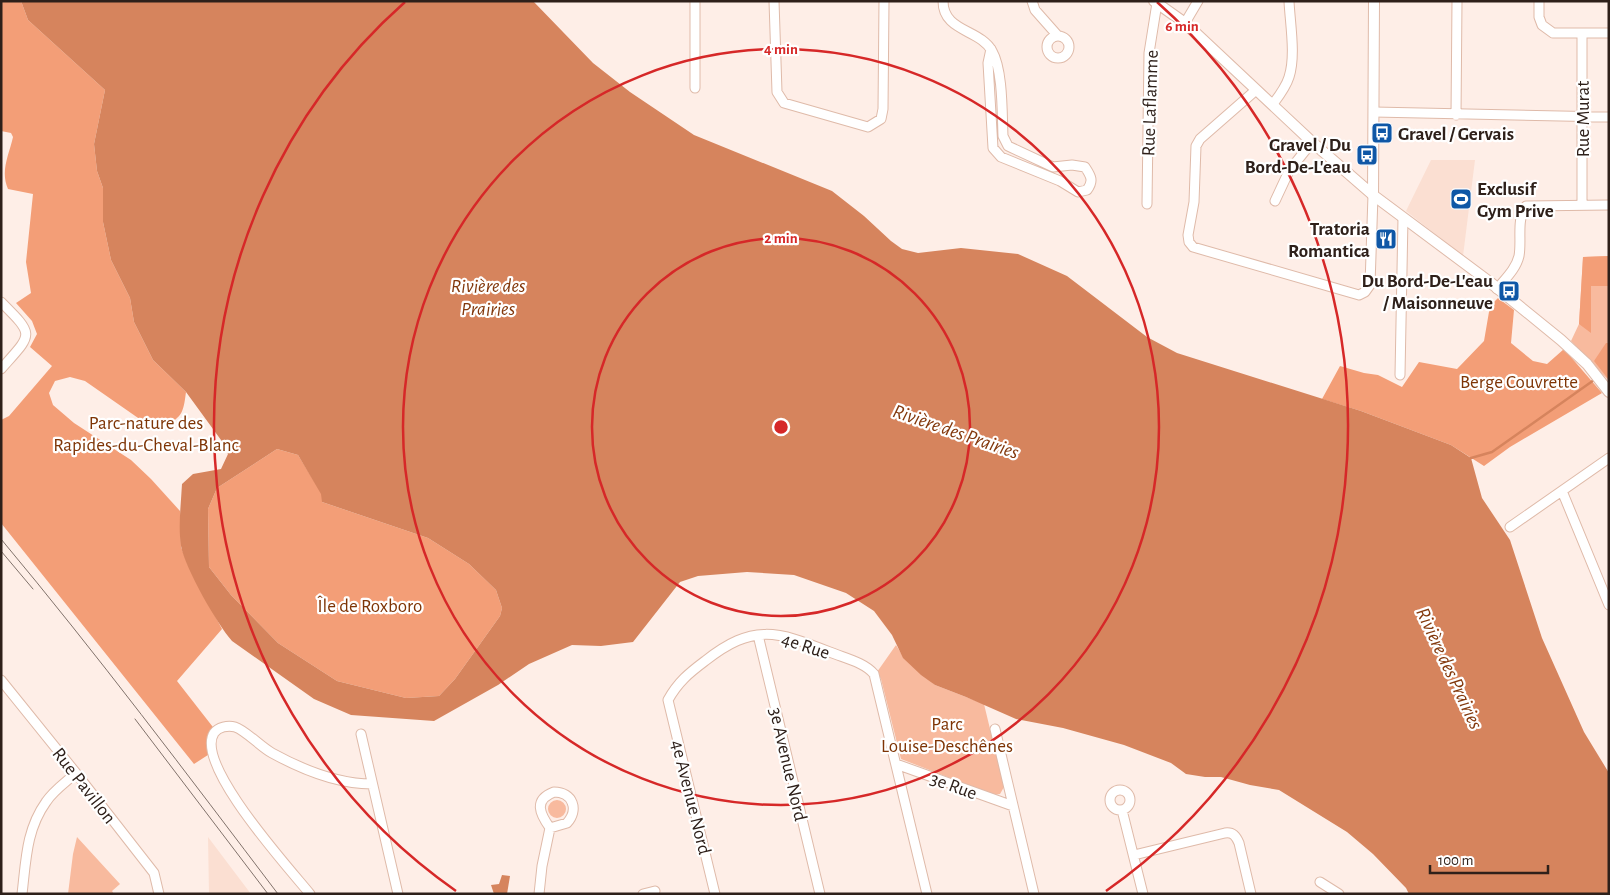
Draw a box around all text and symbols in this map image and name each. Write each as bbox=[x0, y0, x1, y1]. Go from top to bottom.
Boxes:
text: 6 min bbox=[1165, 19, 1199, 34]
text: 4 min bbox=[764, 42, 798, 57]
street label: Rue Laflamme bbox=[1139, 49, 1162, 157]
street label: Rue Murat bbox=[1574, 81, 1593, 157]
bus stop icon: Gravel / Gervais bbox=[1370, 121, 1394, 145]
place label: Gravel / Gervais bbox=[1398, 125, 1514, 144]
place label: Gravel / Du Bord-De-L'eau bbox=[1245, 136, 1351, 177]
bus stop icon: Gravel / Du Bord-De-L'eau bbox=[1355, 143, 1379, 167]
place label: Exclusif Gym Prive bbox=[1477, 180, 1554, 221]
sports icon: Exclusif Gym Prive bbox=[1449, 187, 1473, 211]
place label: Tratoria Romantica bbox=[1288, 220, 1370, 261]
restaurant icon: Tratoria Romantica bbox=[1374, 227, 1398, 251]
text: 2 min bbox=[764, 231, 798, 246]
place label: Du Bord-De-L'eau / Maisonneuve bbox=[1362, 272, 1493, 313]
water label: Rivière des Prairies bbox=[451, 276, 526, 319]
bus stop icon: Du Bord-De-L'eau / Maisonneuve bbox=[1497, 279, 1521, 303]
park label: Berge Couvrette bbox=[1460, 373, 1578, 392]
water label: Rivière des Prairies bbox=[890, 401, 1022, 463]
park label: Parc-nature des Rapides-du-Cheval-Blanc bbox=[53, 414, 239, 455]
centre of rings bbox=[772, 418, 790, 436]
park label: Île de Roxboro bbox=[318, 595, 422, 616]
water label: Rivière des Prairies bbox=[1412, 605, 1486, 733]
street label: 4e Rue bbox=[779, 630, 832, 663]
street label: 3e Avenue Nord bbox=[765, 706, 810, 823]
park label: Parc Louise-Deschênes bbox=[881, 715, 1013, 756]
street label: 4e Avenue Nord bbox=[667, 738, 714, 857]
street label: Rue Pavillon bbox=[48, 744, 119, 827]
street label: 3e Rue bbox=[928, 769, 979, 804]
scale bar bbox=[1430, 842, 1548, 874]
text: 100 m bbox=[1438, 853, 1473, 868]

